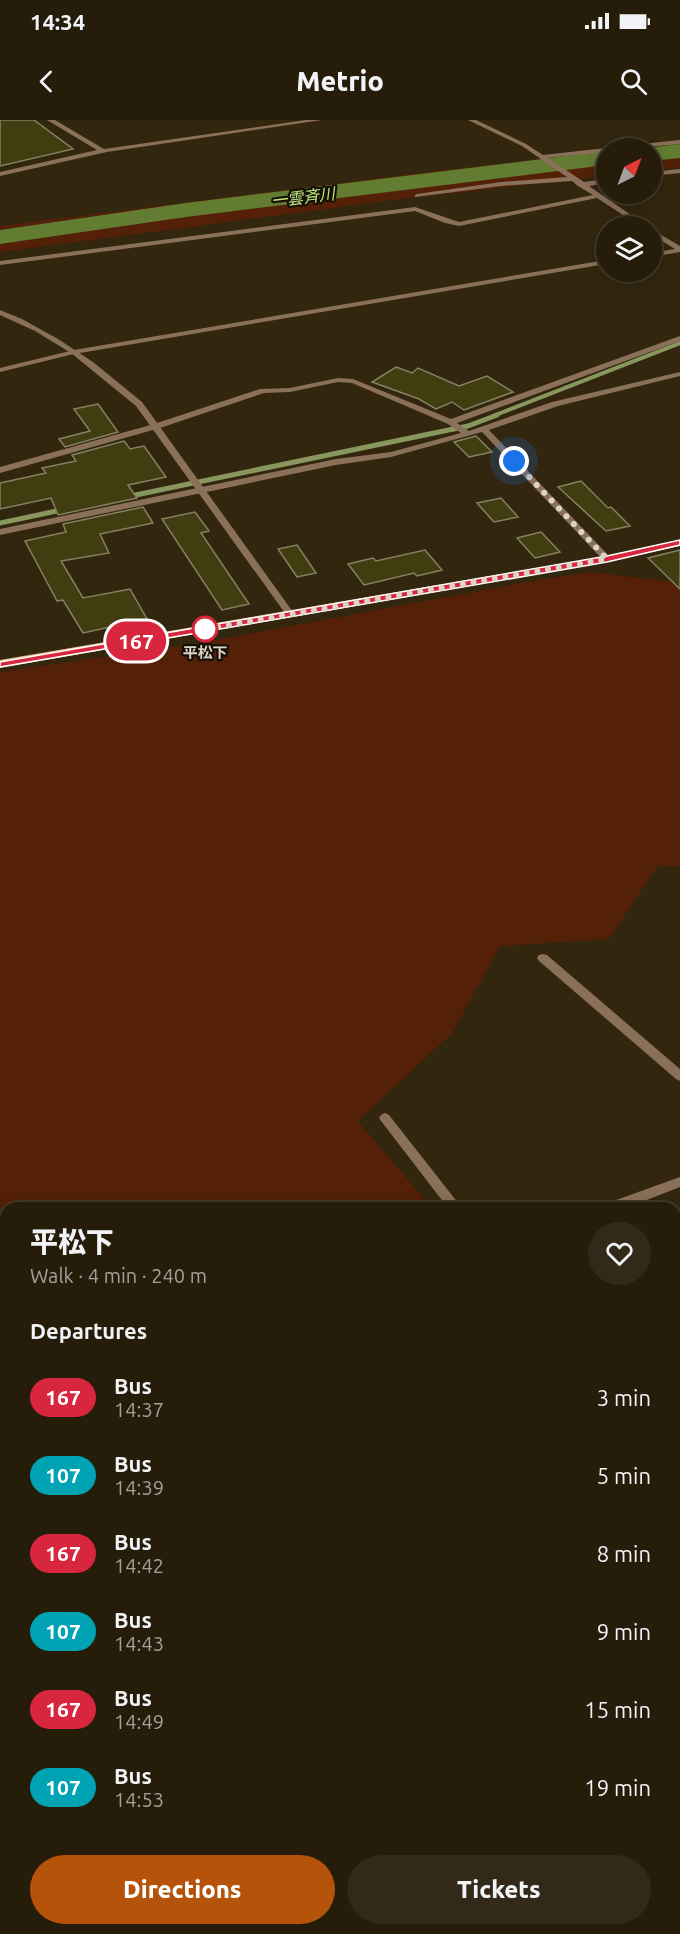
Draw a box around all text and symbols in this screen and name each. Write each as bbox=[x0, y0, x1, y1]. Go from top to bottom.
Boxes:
text: 14:34 bbox=[30, 9, 85, 34]
icon: back bbox=[30, 65, 63, 98]
icon: search bbox=[617, 65, 650, 98]
text: Metrio bbox=[296, 66, 384, 96]
north arrow bbox=[596, 138, 662, 204]
map controls bbox=[596, 138, 662, 282]
water label: 一雲斉川 bbox=[270, 184, 338, 210]
button: layers bbox=[596, 216, 662, 282]
your location bbox=[499, 446, 529, 476]
marker: 平松下 bbox=[192, 616, 218, 642]
line badge: 167 bbox=[102, 622, 170, 660]
text: 167 bbox=[118, 629, 154, 653]
place label: 平松下 bbox=[182, 644, 228, 661]
button: heart bbox=[588, 1222, 651, 1285]
text: 平松下 bbox=[30, 1226, 114, 1257]
text: Walk · 4 min · 240 m bbox=[30, 1264, 207, 1287]
text: Departures bbox=[30, 1318, 147, 1343]
text: Bus bbox=[114, 1373, 152, 1398]
text: 167 bbox=[45, 1385, 81, 1409]
text: 3 min bbox=[597, 1385, 651, 1410]
text: 14:37 bbox=[114, 1398, 164, 1421]
text: Bus bbox=[114, 1451, 152, 1476]
text: 107 bbox=[45, 1463, 81, 1487]
text: 5 min bbox=[597, 1463, 651, 1488]
text: 14:39 bbox=[114, 1476, 164, 1499]
text: Bus bbox=[114, 1529, 152, 1554]
text: 167 bbox=[45, 1541, 81, 1565]
text: 8 min bbox=[597, 1541, 651, 1566]
text: 14:42 bbox=[114, 1554, 164, 1577]
text: Bus bbox=[114, 1607, 152, 1632]
text: 107 bbox=[45, 1619, 81, 1643]
text: 9 min bbox=[597, 1619, 651, 1644]
text: 14:43 bbox=[114, 1632, 164, 1655]
text: Bus bbox=[114, 1685, 152, 1710]
text: 167 bbox=[45, 1697, 81, 1721]
text: 15 min bbox=[584, 1697, 651, 1722]
text: 14:49 bbox=[114, 1710, 164, 1733]
text: Bus bbox=[114, 1763, 152, 1788]
text: 107 bbox=[45, 1775, 81, 1799]
text: 19 min bbox=[584, 1775, 651, 1800]
text: 14:53 bbox=[114, 1788, 164, 1811]
button: Directions bbox=[30, 1855, 335, 1924]
button: Tickets bbox=[347, 1855, 651, 1924]

